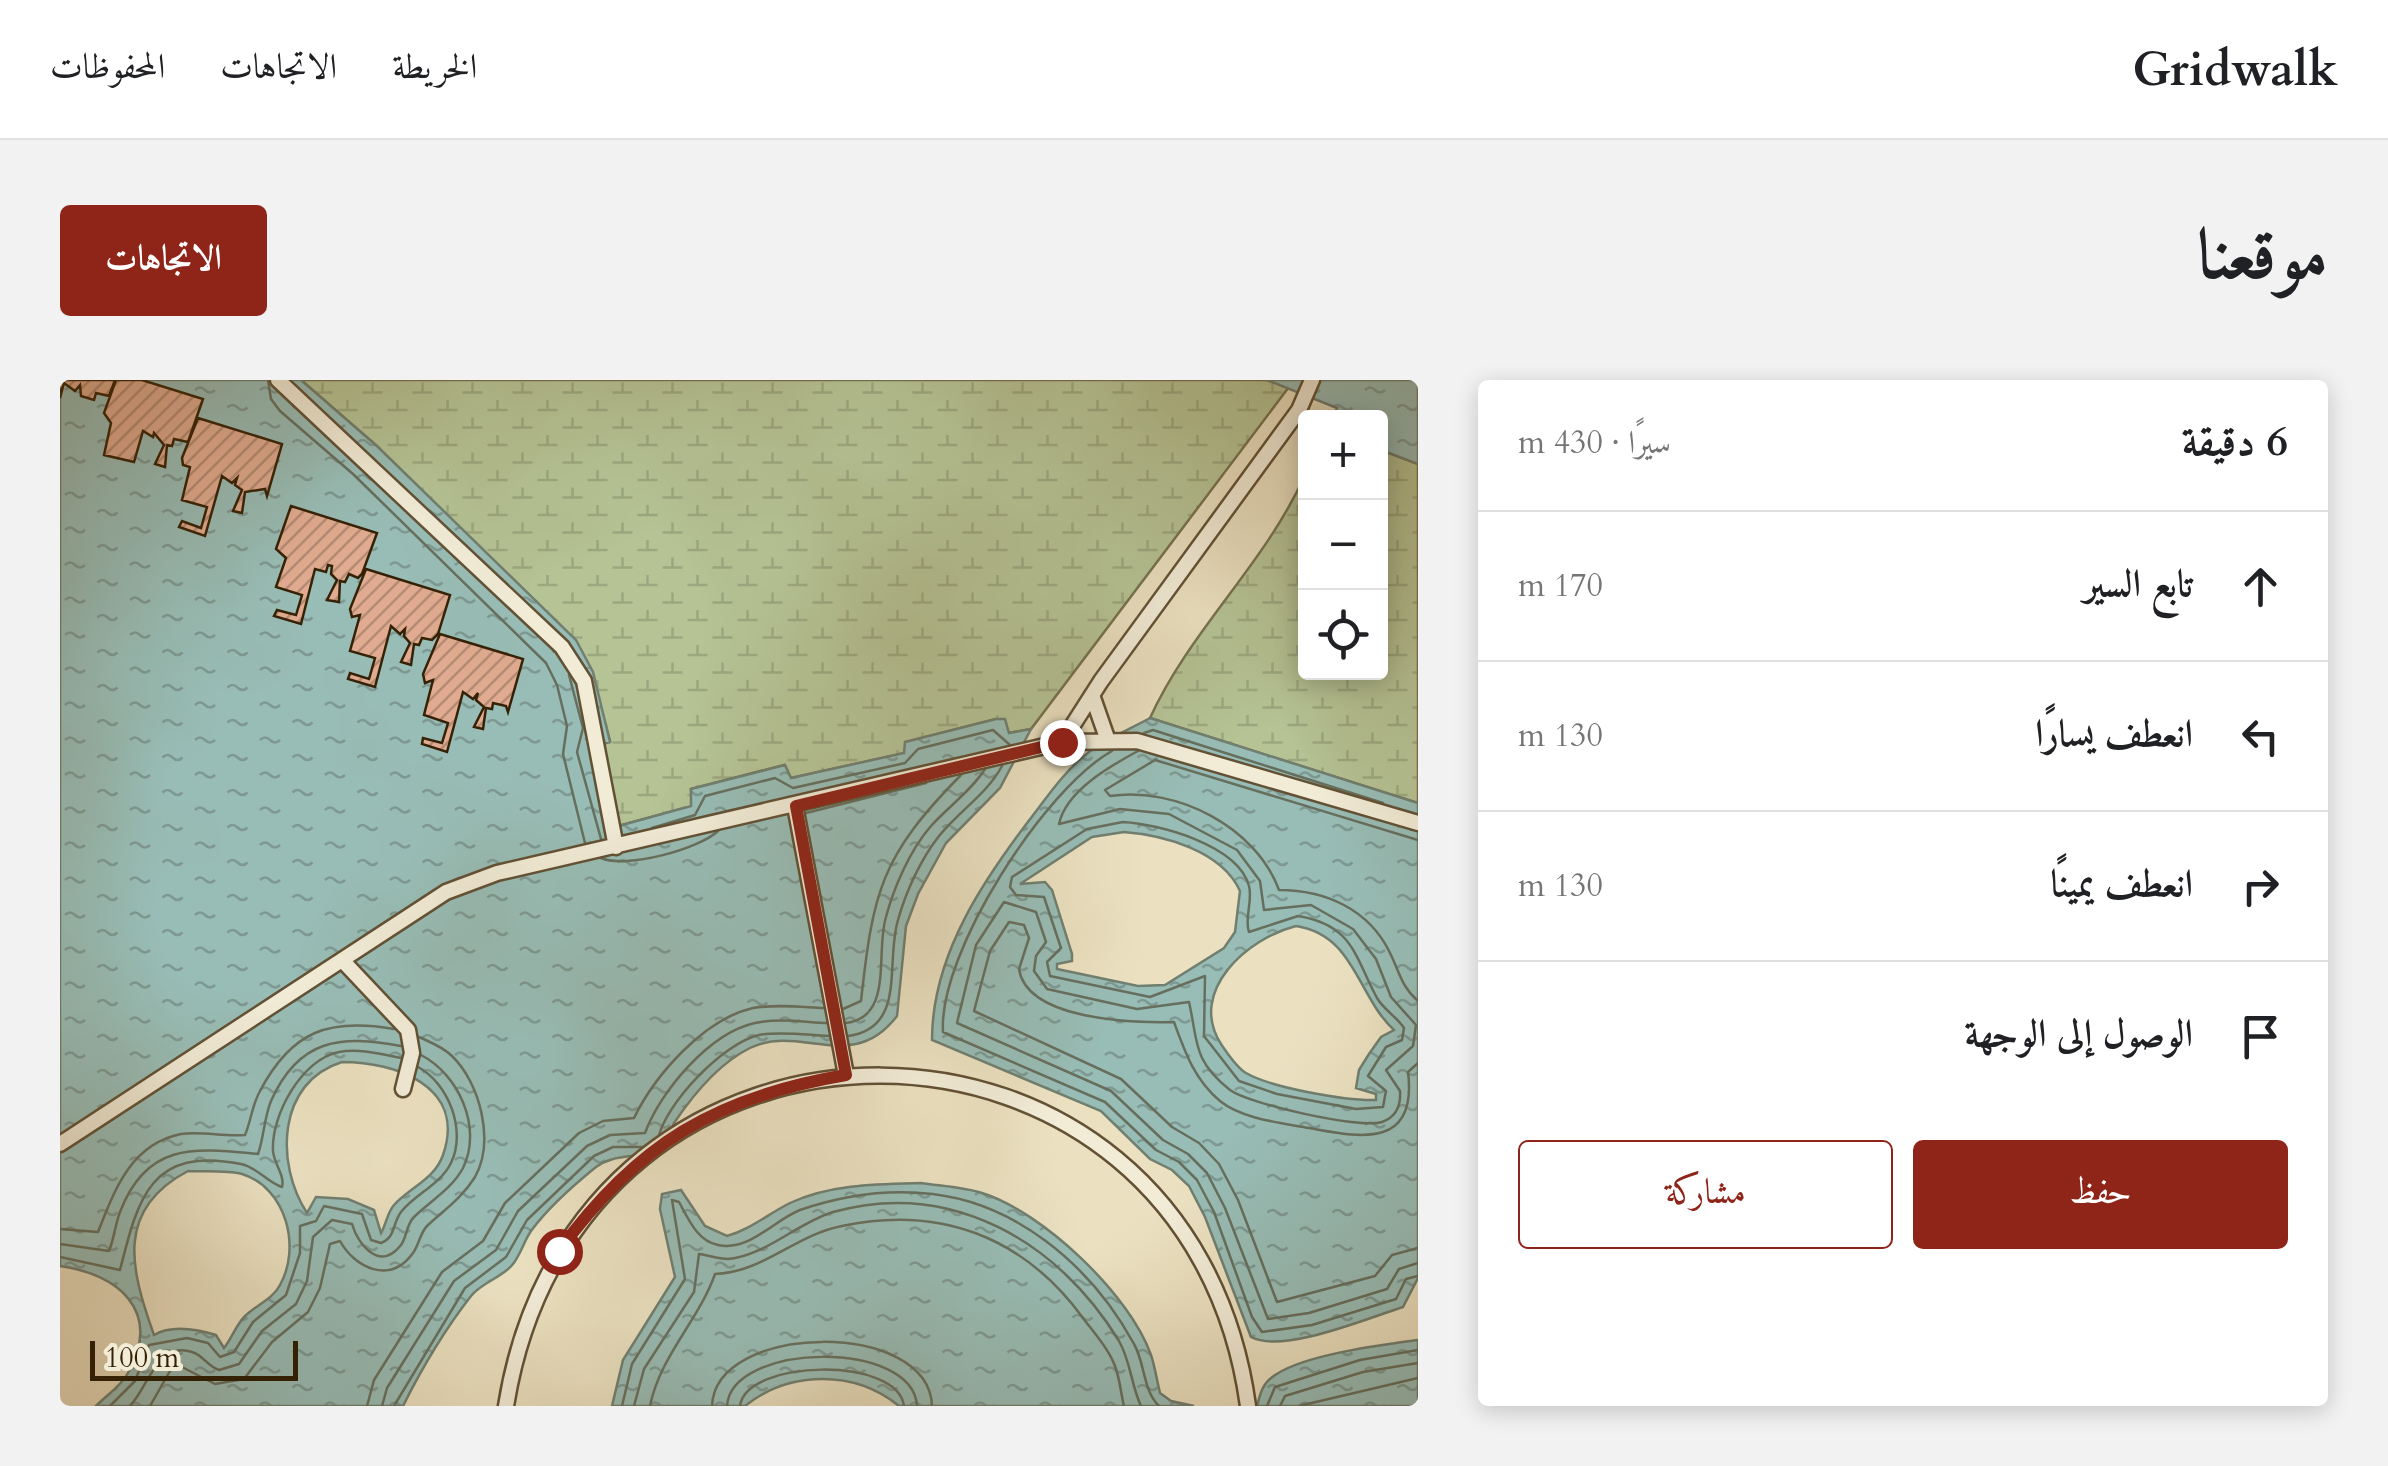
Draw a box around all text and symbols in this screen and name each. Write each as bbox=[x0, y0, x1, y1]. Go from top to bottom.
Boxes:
text: Gridwalk bbox=[2132, 37, 2338, 102]
text: المحفوظات bbox=[50, 43, 165, 91]
text: الاتجاهات bbox=[220, 43, 337, 91]
text: الخريطة bbox=[392, 43, 477, 91]
button: الاتجاهات bbox=[60, 205, 267, 316]
text: موقعنا bbox=[2197, 209, 2328, 303]
map controls bbox=[1298, 410, 1388, 680]
button: + bbox=[1298, 410, 1388, 500]
text: 6 دقيقة bbox=[2182, 413, 2288, 470]
text: سيرًا · 430 m bbox=[1518, 421, 1671, 465]
button: − bbox=[1298, 500, 1388, 590]
text: تابع السير bbox=[2084, 558, 2193, 610]
icon: ahead bbox=[2233, 559, 2288, 614]
text: 170 m bbox=[1518, 564, 1603, 608]
button: locate bbox=[1298, 590, 1388, 680]
text: انعطف يسارًا bbox=[2035, 708, 2193, 760]
icon: left bbox=[2233, 709, 2288, 764]
text: 130 m bbox=[1518, 714, 1603, 758]
route end bbox=[1040, 720, 1086, 766]
text: انعطف يمينًا bbox=[2050, 858, 2193, 910]
icon: right bbox=[2233, 859, 2288, 914]
text: 130 m bbox=[1518, 864, 1603, 908]
text: الوصول إلى الوجهة bbox=[1964, 1008, 2193, 1060]
icon: arrive bbox=[2233, 1009, 2288, 1064]
button: مشاركة bbox=[1518, 1140, 1893, 1249]
button: حفظ bbox=[1913, 1140, 2288, 1249]
route start bbox=[537, 1229, 583, 1275]
scale bar bbox=[90, 1336, 298, 1380]
text: 100 m bbox=[105, 1339, 179, 1377]

